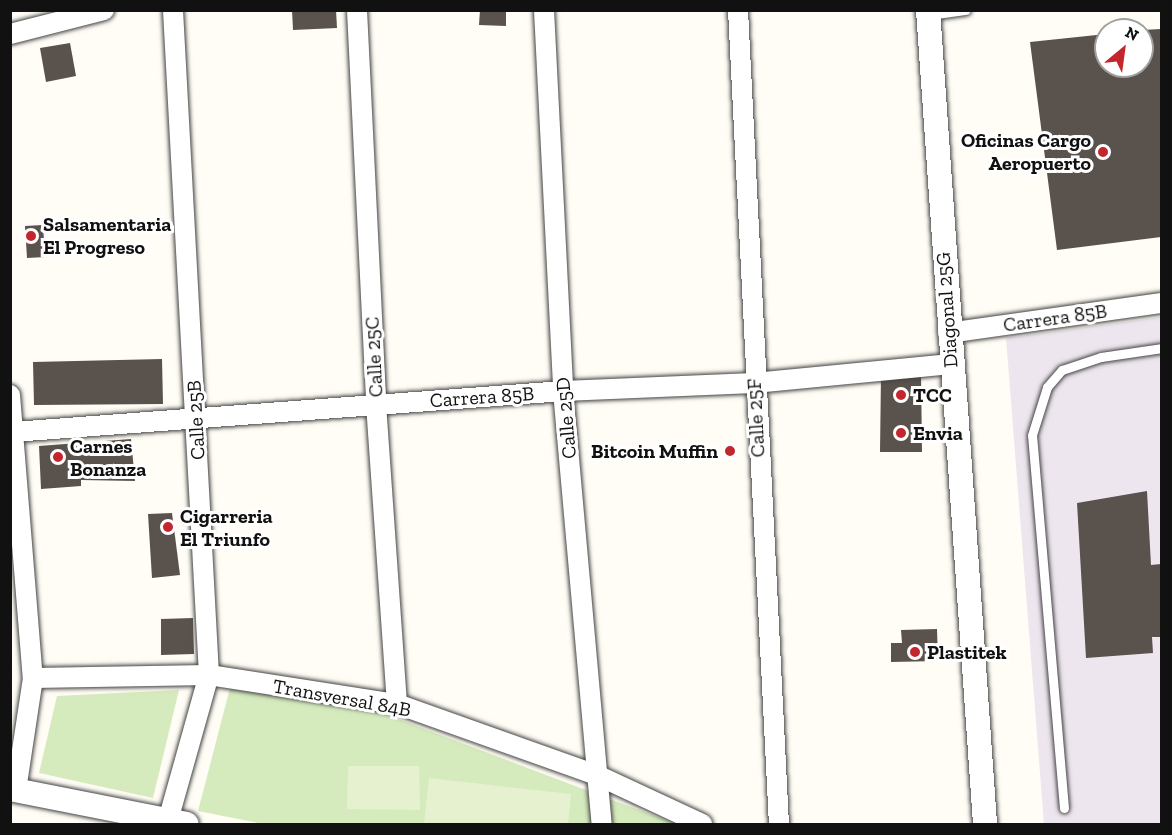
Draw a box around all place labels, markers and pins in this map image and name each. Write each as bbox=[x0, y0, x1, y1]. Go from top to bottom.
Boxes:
place label: Oficinas Cargo Aeropuerto bbox=[961, 128, 1091, 175]
marker: Oficinas Cargo Aeropuerto bbox=[1096, 145, 1110, 159]
place label: Salsamentaria El Progreso bbox=[43, 213, 171, 260]
marker: Salsamentaria El Progreso bbox=[24, 229, 38, 243]
place label: TCC bbox=[913, 383, 952, 407]
marker: TCC bbox=[894, 388, 908, 402]
place label: Envia bbox=[913, 421, 963, 445]
marker: Envia bbox=[894, 426, 908, 440]
place label: Carnes Bonanza bbox=[70, 434, 146, 481]
place label: Bitcoin Muffin bbox=[591, 439, 718, 463]
marker: Bitcoin Muffin bbox=[723, 444, 737, 458]
marker: Carnes Bonanza bbox=[51, 450, 65, 464]
place label: Cigarreria El Triunfo bbox=[180, 504, 273, 551]
marker: Cigarreria El Triunfo bbox=[161, 520, 175, 534]
place label: Plastitek bbox=[927, 640, 1007, 664]
marker: Plastitek bbox=[908, 645, 922, 659]

